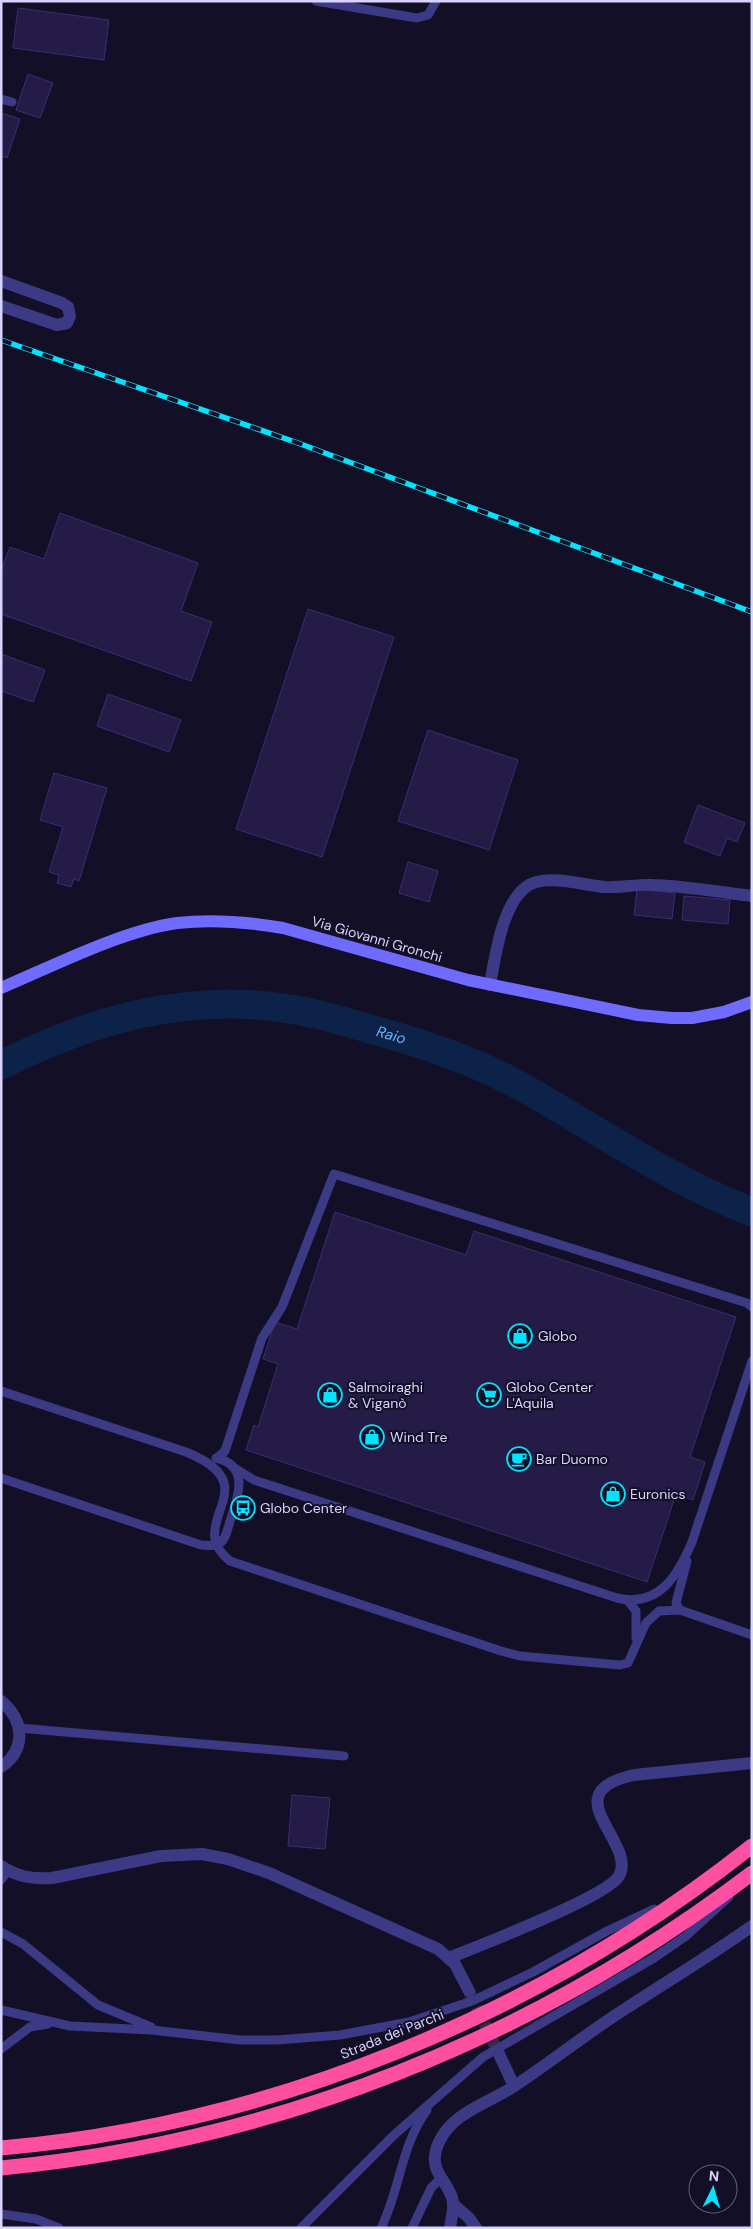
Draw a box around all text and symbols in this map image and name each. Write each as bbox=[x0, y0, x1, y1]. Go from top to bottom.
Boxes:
street label: Via Giovanni Gronchi bbox=[310, 912, 444, 966]
water label: Raio bbox=[374, 1021, 408, 1049]
shop icon: Globo bbox=[507, 1323, 533, 1349]
place label: Globo bbox=[538, 1327, 577, 1345]
place label: Salmoiraghi & Viganò bbox=[348, 1378, 423, 1412]
place label: Globo Center L'Aquila bbox=[506, 1378, 593, 1412]
shop icon: Salmoiraghi & Viganò bbox=[317, 1382, 343, 1408]
supermarket icon: Globo Center L'Aquila bbox=[476, 1382, 502, 1408]
shop icon: Wind Tre bbox=[359, 1424, 385, 1450]
place label: Wind Tre bbox=[390, 1428, 447, 1446]
cafe icon: Bar Duomo bbox=[506, 1446, 532, 1472]
place label: Bar Duomo bbox=[536, 1450, 608, 1468]
shop icon: Euronics bbox=[600, 1481, 626, 1507]
place label: Euronics bbox=[630, 1485, 686, 1503]
bus stop icon: Globo Center bbox=[230, 1495, 256, 1521]
place label: Globo Center bbox=[260, 1499, 347, 1517]
street label: Strada dei Parchi bbox=[338, 2005, 446, 2063]
north arrow bbox=[688, 2164, 738, 2214]
text: N bbox=[708, 2167, 720, 2185]

